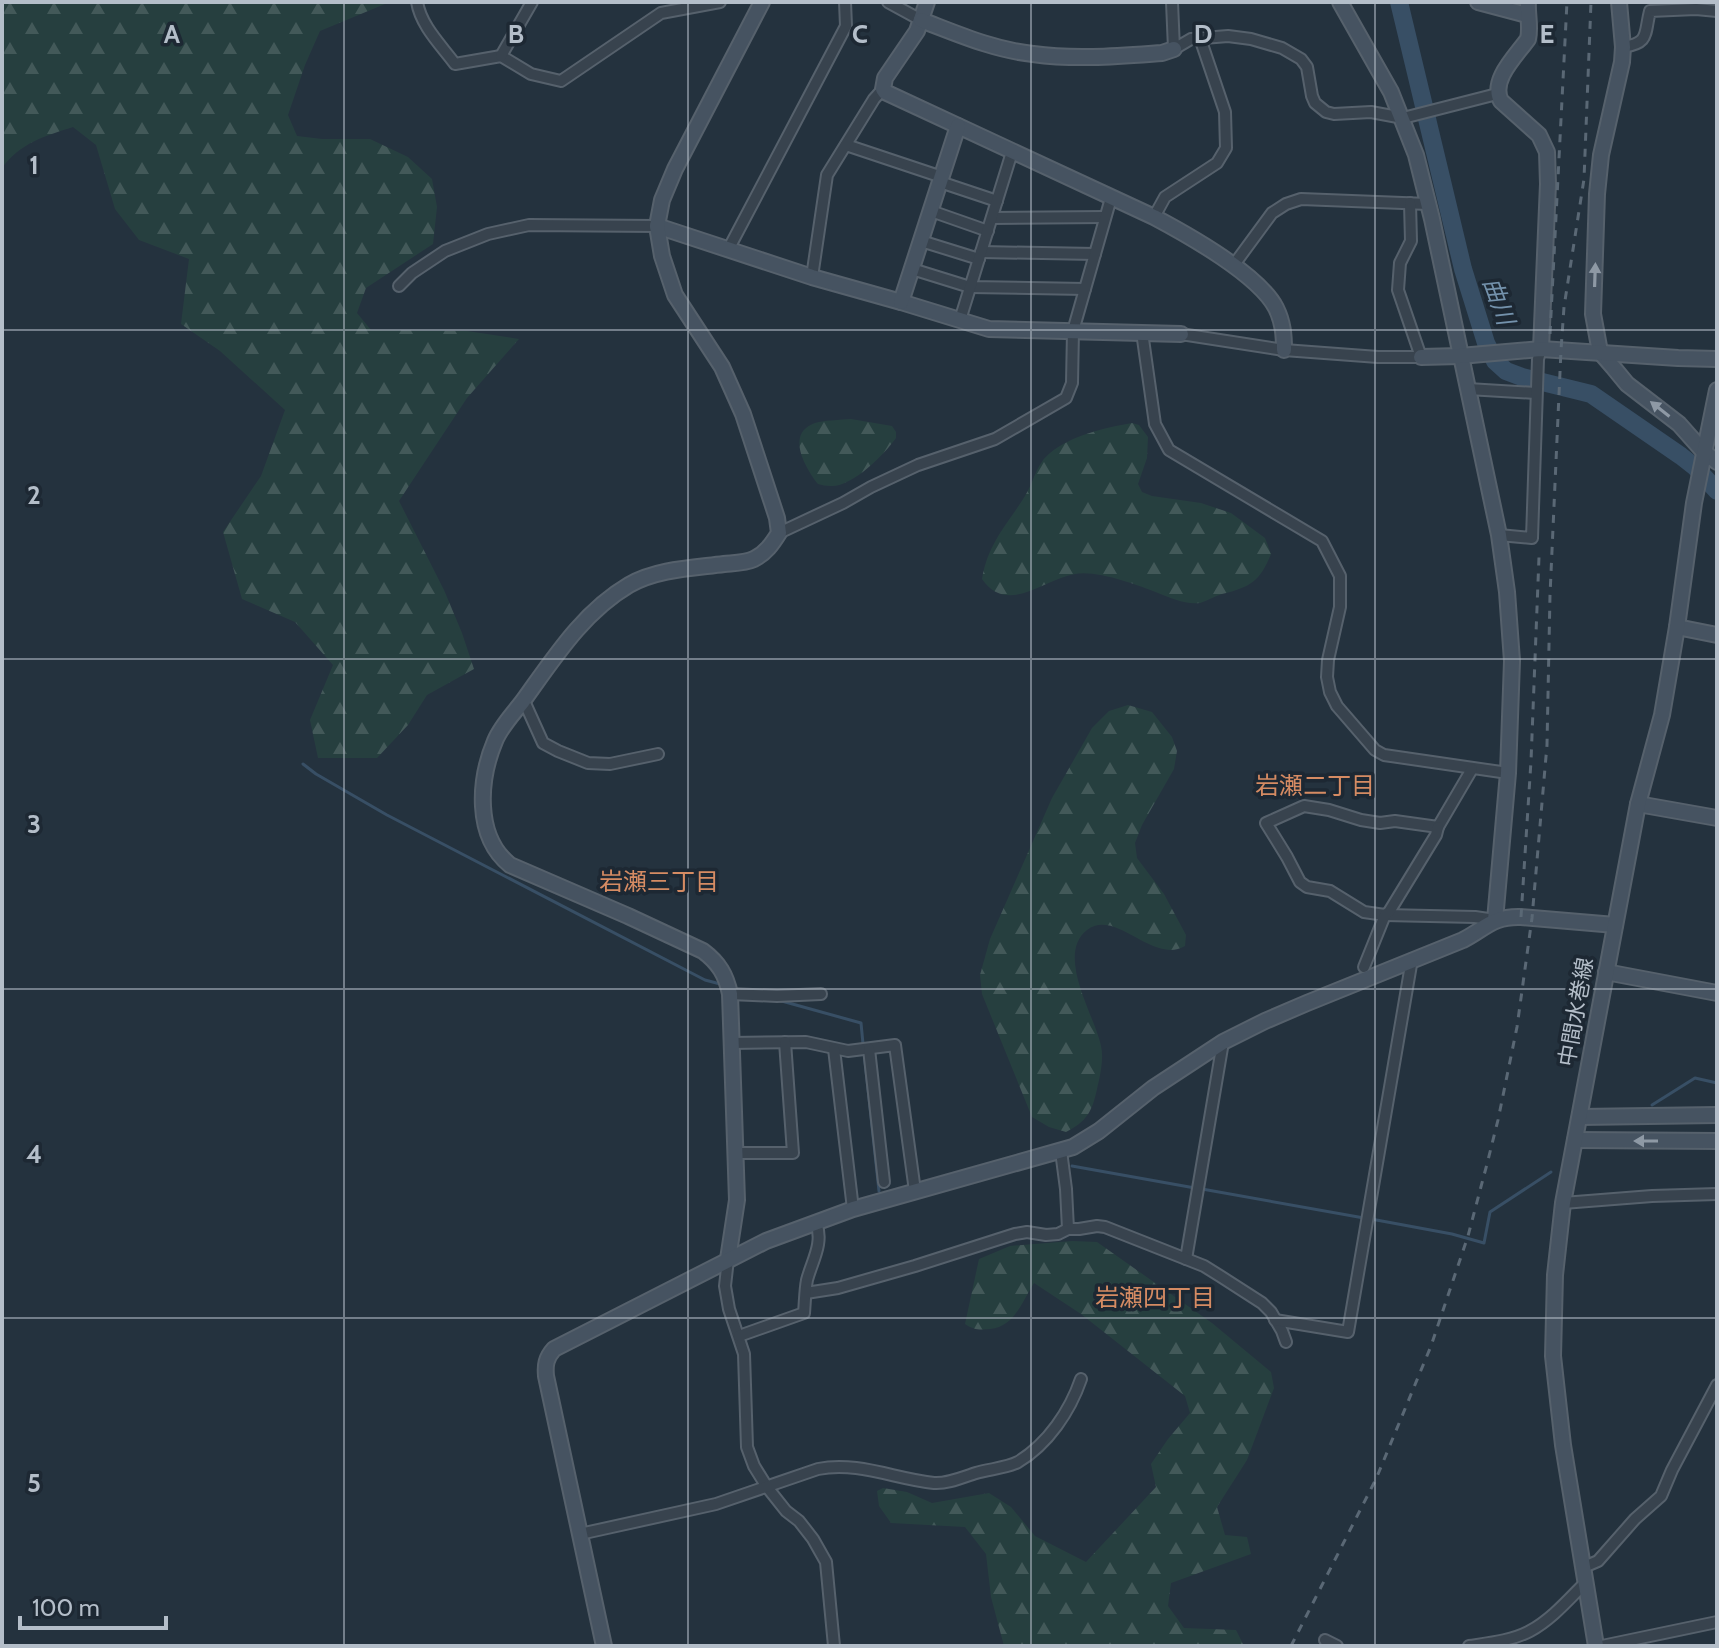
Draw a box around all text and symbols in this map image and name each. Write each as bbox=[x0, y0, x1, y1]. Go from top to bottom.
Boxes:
text: A bbox=[164, 18, 181, 50]
text: B bbox=[508, 18, 524, 50]
text: C bbox=[852, 18, 868, 50]
text: D bbox=[1194, 18, 1212, 50]
text: E bbox=[1540, 18, 1554, 50]
text: 1 bbox=[29, 149, 39, 181]
one-way arrow bbox=[1588, 262, 1601, 287]
water label: 曲川 bbox=[1477, 273, 1522, 331]
one-way arrow bbox=[1650, 402, 1670, 418]
text: 2 bbox=[27, 479, 41, 511]
district label: 岩瀬二丁目 bbox=[1255, 771, 1375, 800]
text: 3 bbox=[27, 808, 41, 840]
district label: 岩瀬三丁目 bbox=[599, 867, 719, 896]
street label: 中間水巻線 bbox=[1553, 955, 1599, 1069]
one-way arrow bbox=[1633, 1135, 1658, 1147]
text: 4 bbox=[26, 1138, 42, 1170]
district label: 岩瀬四丁目 bbox=[1095, 1283, 1215, 1312]
text: 5 bbox=[27, 1467, 41, 1499]
scale bar bbox=[20, 1580, 166, 1630]
text: 100 m bbox=[32, 1593, 100, 1622]

